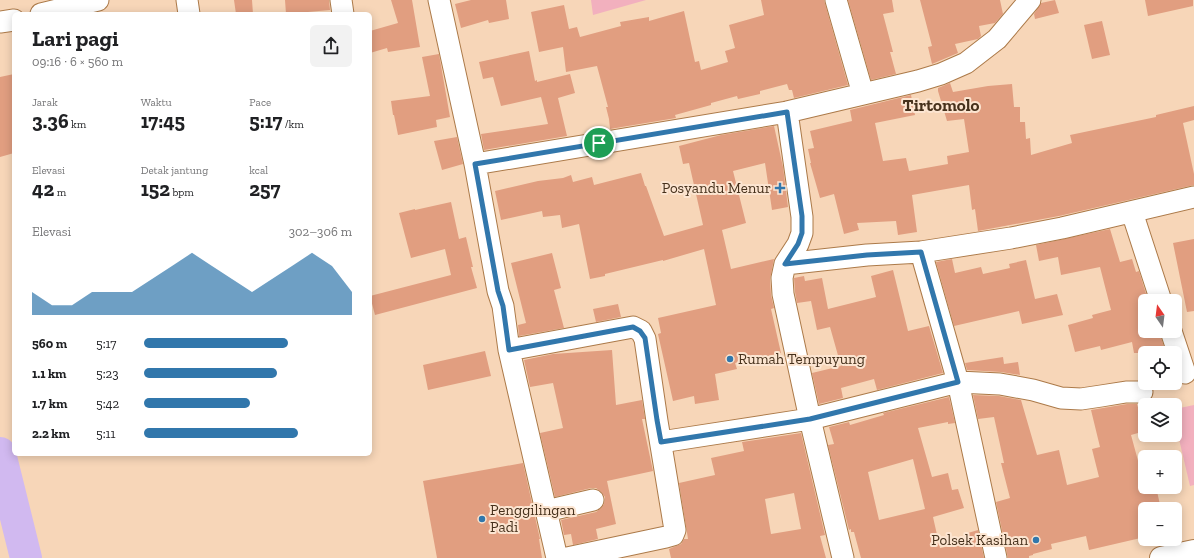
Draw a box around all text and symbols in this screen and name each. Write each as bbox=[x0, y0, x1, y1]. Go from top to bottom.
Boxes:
text: Lari pagi bbox=[32, 25, 119, 52]
button: share bbox=[310, 25, 352, 67]
text: 09:16 · 6 × 560 m bbox=[32, 54, 123, 69]
district label: Tirtomolo bbox=[903, 95, 980, 115]
text: Jarak bbox=[32, 96, 58, 109]
text: Waktu bbox=[141, 96, 172, 109]
text: Pace bbox=[249, 96, 271, 109]
text: 3.36 bbox=[32, 109, 69, 133]
text: 17:45 bbox=[141, 109, 185, 133]
text: 5:17 bbox=[249, 109, 282, 133]
text: km bbox=[69, 118, 86, 131]
text: /km bbox=[282, 118, 304, 131]
pin bbox=[582, 126, 616, 160]
icon: arrive bbox=[588, 132, 610, 154]
text: Elevasi bbox=[32, 164, 65, 177]
text: Detak jantung bbox=[141, 164, 208, 177]
text: kcal bbox=[249, 164, 268, 177]
text: 42 bbox=[32, 177, 54, 201]
text: 152 bbox=[141, 177, 170, 201]
text: 257 bbox=[249, 177, 280, 201]
place label: Posyandu Menur bbox=[662, 179, 771, 197]
marker: Posyandu Menur bbox=[774, 182, 786, 194]
text: m bbox=[54, 186, 66, 199]
text: bpm bbox=[170, 186, 194, 199]
text: Elevasi bbox=[32, 224, 71, 239]
text: 302–306 m bbox=[289, 224, 352, 239]
north arrow bbox=[1138, 294, 1182, 338]
map controls bbox=[1138, 294, 1182, 546]
text: 560 m bbox=[32, 336, 67, 351]
text: 5:17 bbox=[96, 336, 116, 351]
button: locate bbox=[1138, 346, 1182, 390]
place label: Rumah Tempuyung bbox=[738, 350, 865, 368]
marker: Rumah Tempuyung bbox=[725, 354, 735, 364]
text: 1.1 km bbox=[32, 366, 66, 381]
text: 5:23 bbox=[96, 366, 119, 381]
text: 1.7 km bbox=[32, 396, 67, 411]
text: 5:42 bbox=[96, 396, 119, 411]
button: layers bbox=[1138, 398, 1182, 442]
text: 2.2 km bbox=[32, 426, 70, 441]
text: 5:11 bbox=[96, 426, 116, 441]
button: + bbox=[1138, 450, 1182, 494]
place label: Penggilingan Padi bbox=[490, 501, 576, 536]
button: − bbox=[1138, 502, 1182, 546]
marker: Penggilingan Padi bbox=[477, 514, 487, 524]
place label: Polsek Kasihan bbox=[931, 531, 1028, 549]
marker: Polsek Kasihan bbox=[1031, 535, 1041, 545]

